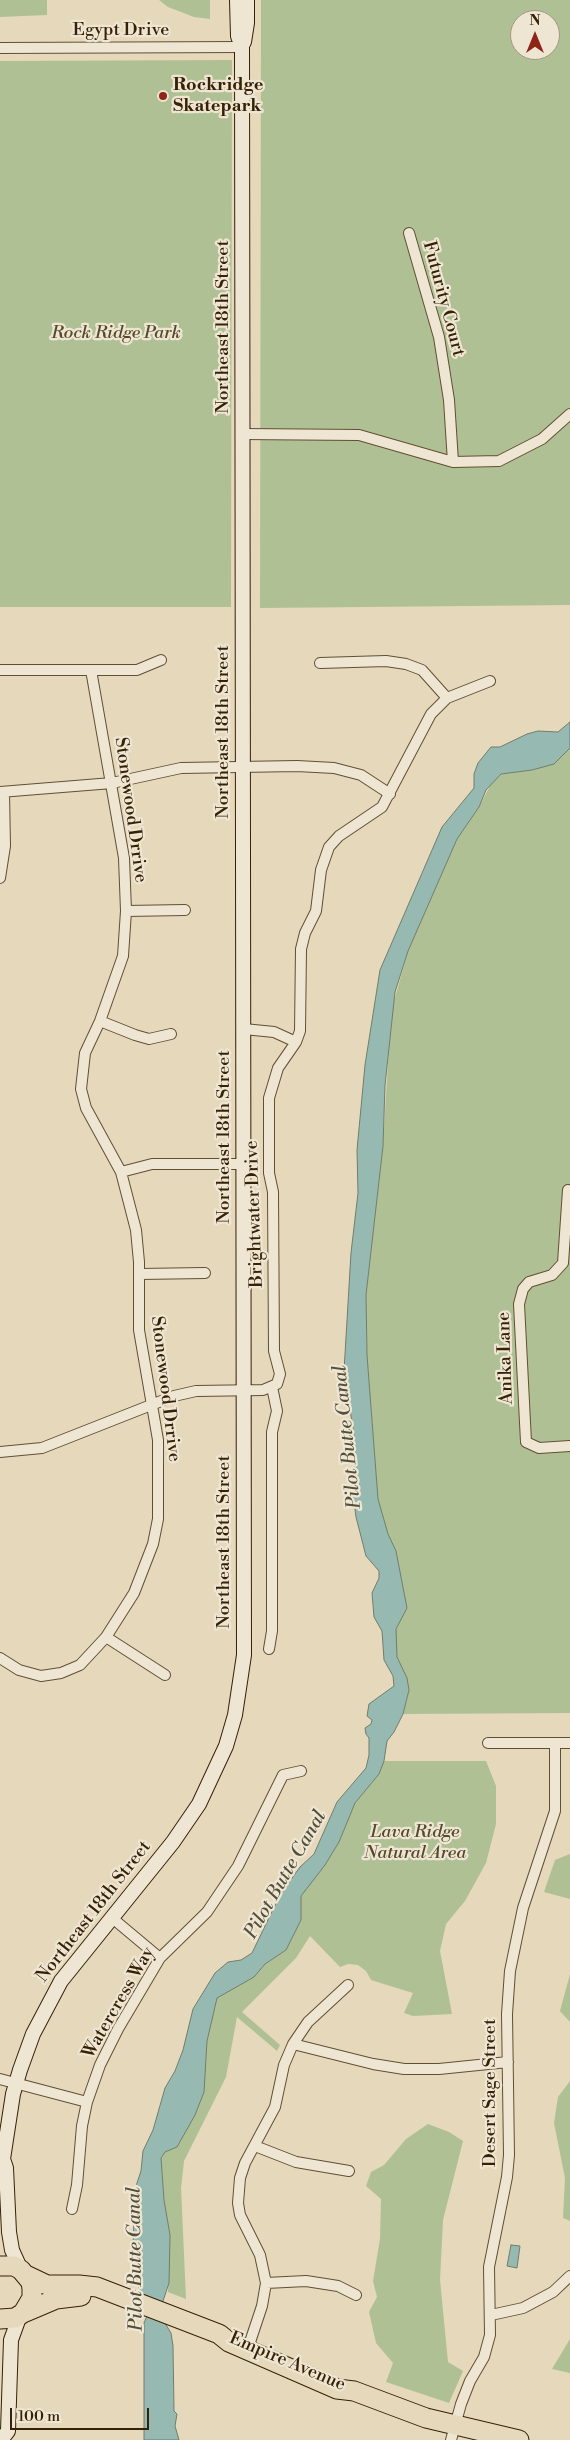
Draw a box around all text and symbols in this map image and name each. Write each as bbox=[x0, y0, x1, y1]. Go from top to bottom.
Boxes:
north arrow bbox=[510, 10, 560, 60]
text: N bbox=[529, 12, 541, 30]
street label: Egypt Drive bbox=[73, 20, 169, 42]
place label: Rockridge Skatepark bbox=[173, 75, 263, 118]
marker: Rockridge Skatepark bbox=[157, 90, 169, 102]
street label: Futurity Court bbox=[417, 239, 469, 359]
street label: Northeast 18th Street bbox=[213, 240, 235, 414]
park label: Rock Ridge Park bbox=[51, 323, 181, 345]
street label: Northeast 18th Street bbox=[213, 645, 235, 819]
street label: Stonewood Drrive bbox=[109, 736, 151, 884]
street label: Northeast 18th Street bbox=[214, 1050, 236, 1224]
street label: Brightwater Drive bbox=[242, 1140, 268, 1288]
street label: Anika Lane bbox=[494, 1311, 518, 1405]
street label: Stonewood Drrive bbox=[145, 1315, 185, 1463]
water label: Pilot Butte Canal bbox=[329, 1364, 367, 1510]
street label: Northeast 18th Street bbox=[214, 1455, 236, 1629]
water label: Pilot Butte Canal bbox=[240, 1807, 332, 1943]
park label: Lava Ridge Natural Area bbox=[364, 1822, 466, 1865]
street label: Northeast 18th Street bbox=[32, 1837, 156, 1987]
street label: Watercress Way bbox=[78, 1943, 160, 2063]
street label: Desert Sage Street bbox=[480, 2019, 502, 2167]
water label: Pilot Butte Canal bbox=[123, 2187, 149, 2331]
street label: Empire Avenue bbox=[226, 2328, 348, 2396]
scale bar bbox=[12, 2398, 151, 2430]
text: 100 m bbox=[18, 2407, 60, 2426]

